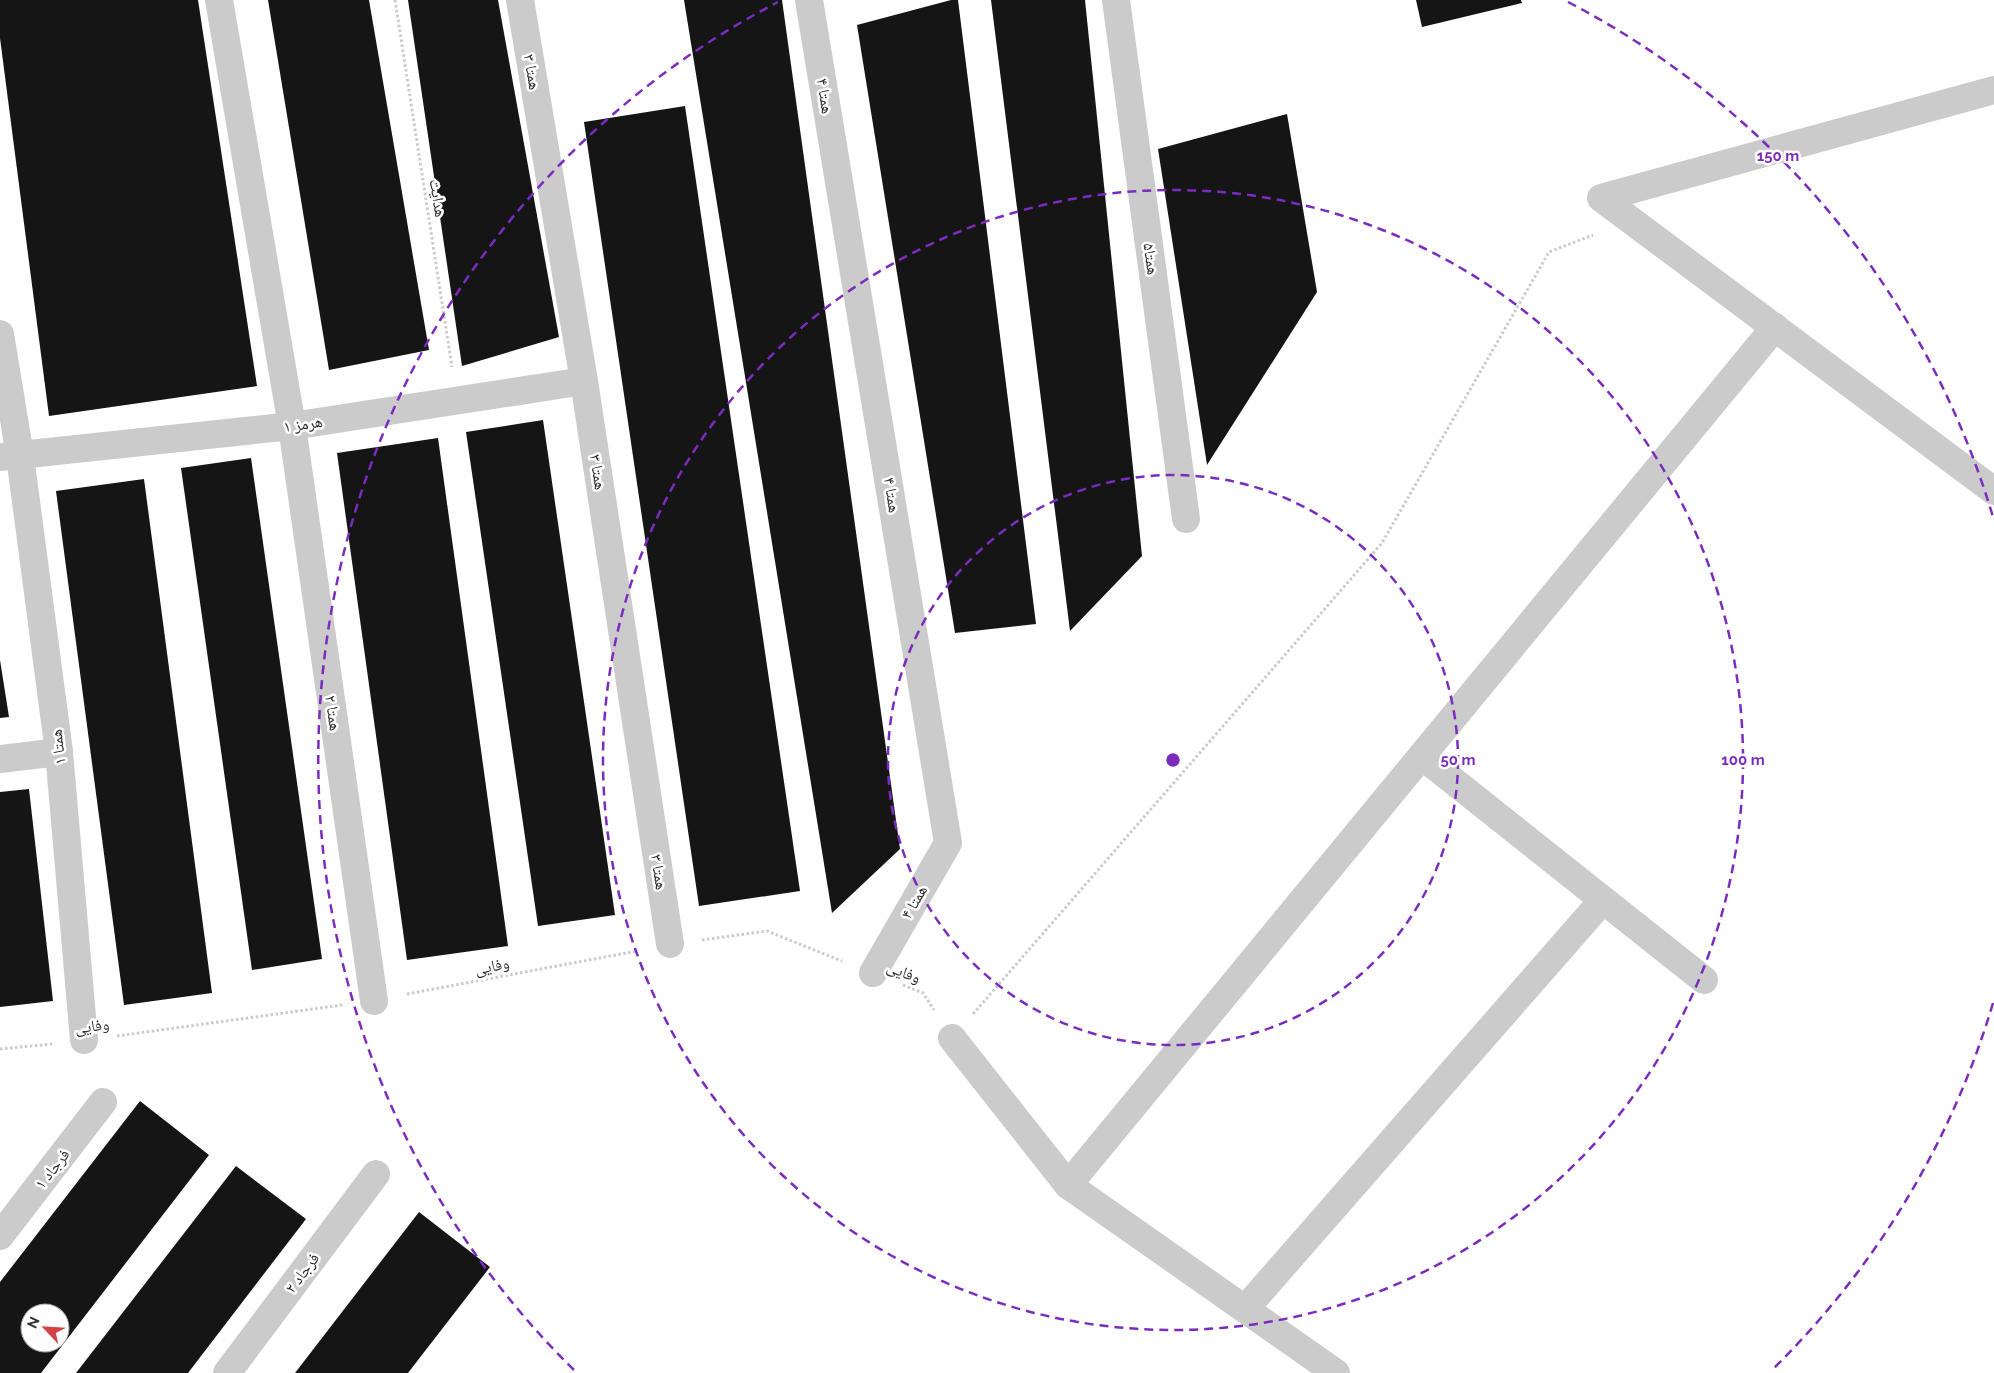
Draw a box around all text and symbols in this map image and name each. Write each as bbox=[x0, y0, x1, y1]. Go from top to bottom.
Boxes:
street label: همتا ۳ bbox=[520, 53, 544, 91]
street label: همتا ۴ bbox=[813, 77, 837, 115]
text: 150 m bbox=[1757, 147, 1799, 165]
street label: هدایت bbox=[426, 178, 450, 218]
street label: همتا۵ bbox=[1139, 242, 1163, 276]
street label: هرمز ۱ bbox=[282, 412, 324, 436]
street label: همتا ۳ bbox=[586, 453, 610, 491]
street label: همتا ۴ bbox=[880, 476, 904, 514]
street label: همتا ۲ bbox=[321, 694, 345, 732]
street label: همتا ۱ bbox=[46, 728, 70, 766]
centre of rings bbox=[1164, 751, 1182, 769]
text: 50 m bbox=[1440, 751, 1476, 769]
text: 100 m bbox=[1721, 751, 1765, 769]
street label: همتا ۳ bbox=[647, 853, 671, 891]
street label: همتا ۴ bbox=[897, 882, 931, 922]
street label: وفایی bbox=[473, 953, 511, 980]
street label: وفایی bbox=[884, 957, 924, 988]
street label: وفایی bbox=[74, 1014, 111, 1039]
street label: فرجاد ۱ bbox=[31, 1145, 73, 1193]
street label: فرجاد ۲ bbox=[281, 1249, 323, 1297]
north arrow bbox=[20, 1303, 70, 1353]
text: N bbox=[24, 1314, 43, 1331]

